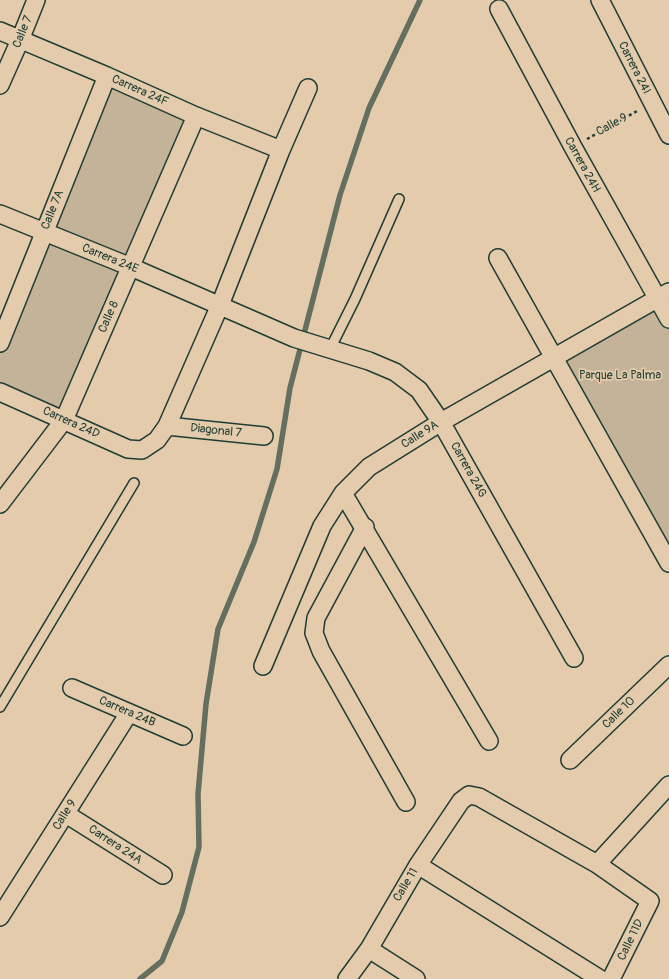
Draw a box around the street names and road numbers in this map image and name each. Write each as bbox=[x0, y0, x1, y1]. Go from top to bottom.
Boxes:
street label: Calle 7 bbox=[10, 14, 36, 50]
street label: Carrera 24I bbox=[615, 39, 653, 97]
street label: Carrera 24F bbox=[109, 72, 171, 110]
street label: Calle 9 bbox=[594, 111, 630, 139]
street label: Carrera 24H bbox=[561, 135, 603, 195]
street label: Calle 7A bbox=[39, 188, 67, 232]
street label: Carrera 24E bbox=[80, 241, 140, 277]
street label: Calle 8 bbox=[96, 299, 122, 335]
street label: Carrera 24D bbox=[40, 404, 102, 442]
street label: Calle 9A bbox=[399, 418, 441, 452]
street label: Diagonal 7 bbox=[189, 421, 243, 441]
street label: Carrera 24G bbox=[447, 440, 489, 500]
street label: Carrera 24B bbox=[96, 694, 158, 730]
street label: Calle 10 bbox=[600, 694, 638, 732]
street label: Calle 9 bbox=[50, 797, 80, 833]
street label: Carrera 24A bbox=[85, 822, 145, 868]
street label: Calle 11 bbox=[390, 866, 422, 904]
street label: Calle 11D bbox=[615, 917, 647, 963]

